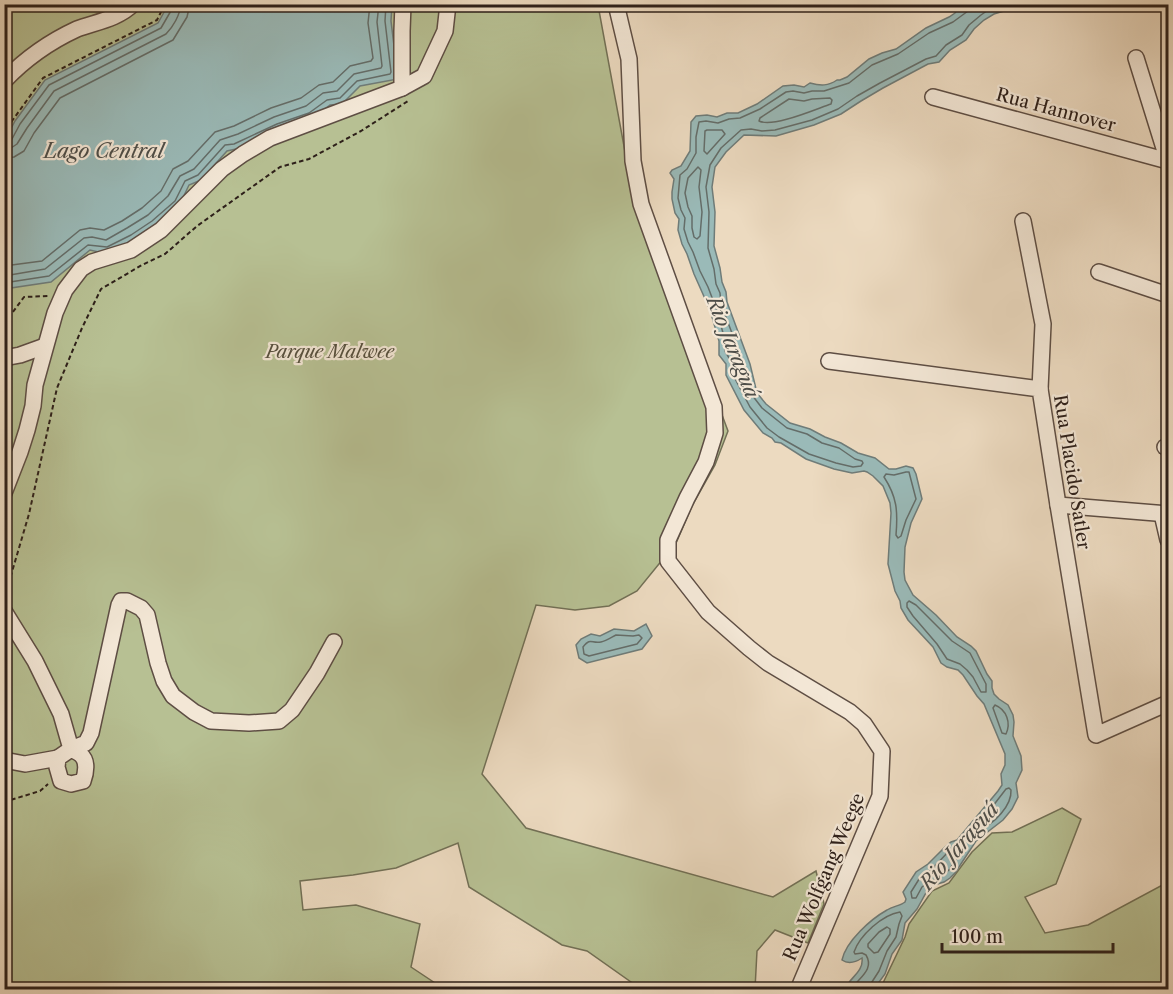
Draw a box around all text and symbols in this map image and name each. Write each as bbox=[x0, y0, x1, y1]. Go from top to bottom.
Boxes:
street label: Rua Hannover bbox=[994, 83, 1119, 137]
water label: Lago Central bbox=[42, 139, 167, 163]
water label: Rio Jaraguá bbox=[701, 290, 764, 402]
park label: Parque Malwee bbox=[264, 341, 396, 363]
street label: Rua Placido Satler bbox=[1049, 393, 1095, 551]
street label: Rua Wolfgang Weege bbox=[779, 790, 869, 964]
water label: Rio Jaraguá bbox=[913, 797, 1004, 896]
scale bar bbox=[942, 916, 1113, 954]
text: 100 m bbox=[951, 926, 1003, 948]

